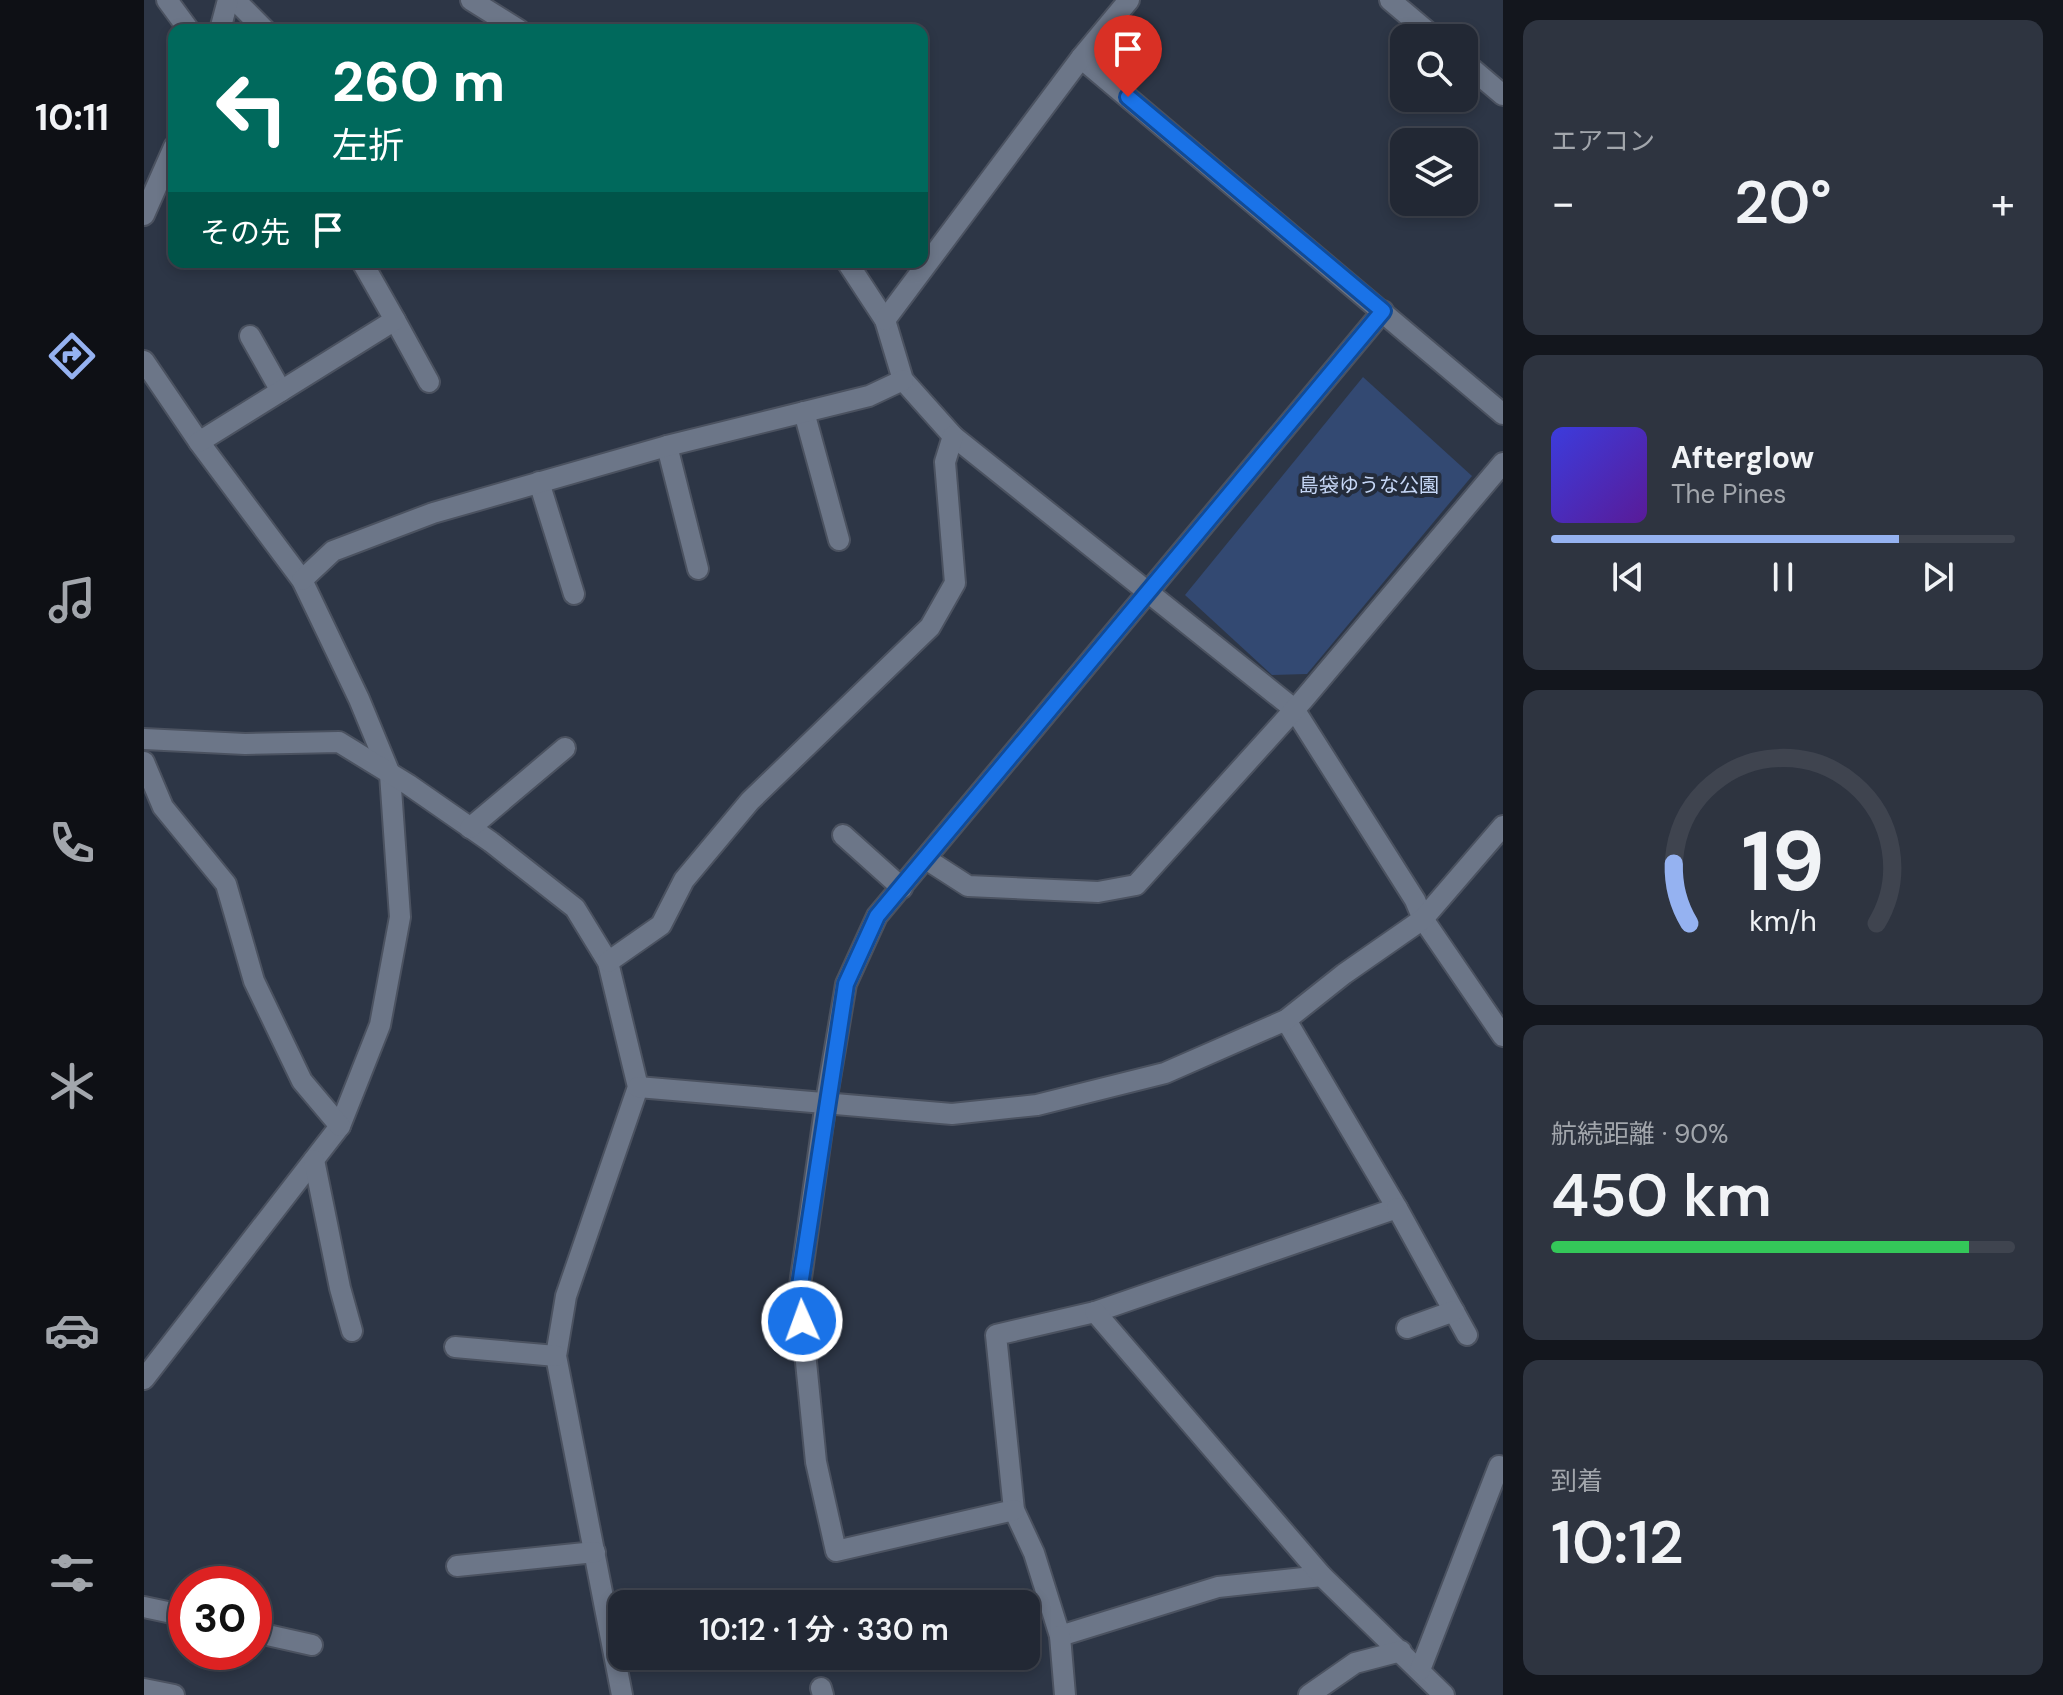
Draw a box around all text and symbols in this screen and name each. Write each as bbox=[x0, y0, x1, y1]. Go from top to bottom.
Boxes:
pin bbox=[1094, 15, 1162, 97]
map controls bbox=[1390, 24, 1478, 216]
button: search bbox=[1390, 24, 1478, 112]
icon: arrive bbox=[1106, 27, 1150, 71]
text: 260 m bbox=[332, 45, 505, 118]
icon: left bbox=[200, 56, 304, 160]
text: 10:11 bbox=[35, 94, 109, 141]
text: 左折 bbox=[332, 122, 404, 169]
text: エアコン bbox=[1551, 124, 1655, 158]
button: layers bbox=[1390, 128, 1478, 216]
text: 20° bbox=[1734, 163, 1832, 242]
text: − bbox=[1551, 174, 1575, 232]
text: + bbox=[1991, 174, 2015, 232]
icon: arrive bbox=[306, 208, 350, 252]
text: その先 bbox=[200, 213, 290, 252]
icon: directions bbox=[44, 328, 100, 384]
text: Afterglow bbox=[1671, 438, 1814, 477]
park label: 島袋ゆうな公園 bbox=[1299, 472, 1439, 498]
text: The Pines bbox=[1671, 477, 1786, 511]
icon: previous bbox=[1606, 555, 1650, 599]
icon: pause bbox=[1761, 555, 1805, 599]
icon: next bbox=[1916, 555, 1960, 599]
icon: music bbox=[44, 572, 100, 628]
text: 19 bbox=[1741, 806, 1825, 915]
icon: phone bbox=[44, 815, 100, 871]
text: km/h bbox=[1749, 903, 1817, 940]
icon: climate bbox=[44, 1058, 100, 1114]
text: 航続距離 · 90% bbox=[1551, 1117, 1729, 1151]
text: 450 km bbox=[1551, 1156, 1772, 1235]
position arrow bbox=[760, 1279, 844, 1363]
icon: car bbox=[44, 1302, 100, 1358]
text: 到着 bbox=[1551, 1464, 1603, 1498]
text: 10:12 bbox=[1551, 1503, 1684, 1582]
icon: filters bbox=[44, 1545, 100, 1601]
speed limit sign: 30 bbox=[168, 1566, 272, 1670]
text: 10:12 · 1 分 · 330 m bbox=[699, 1610, 949, 1649]

